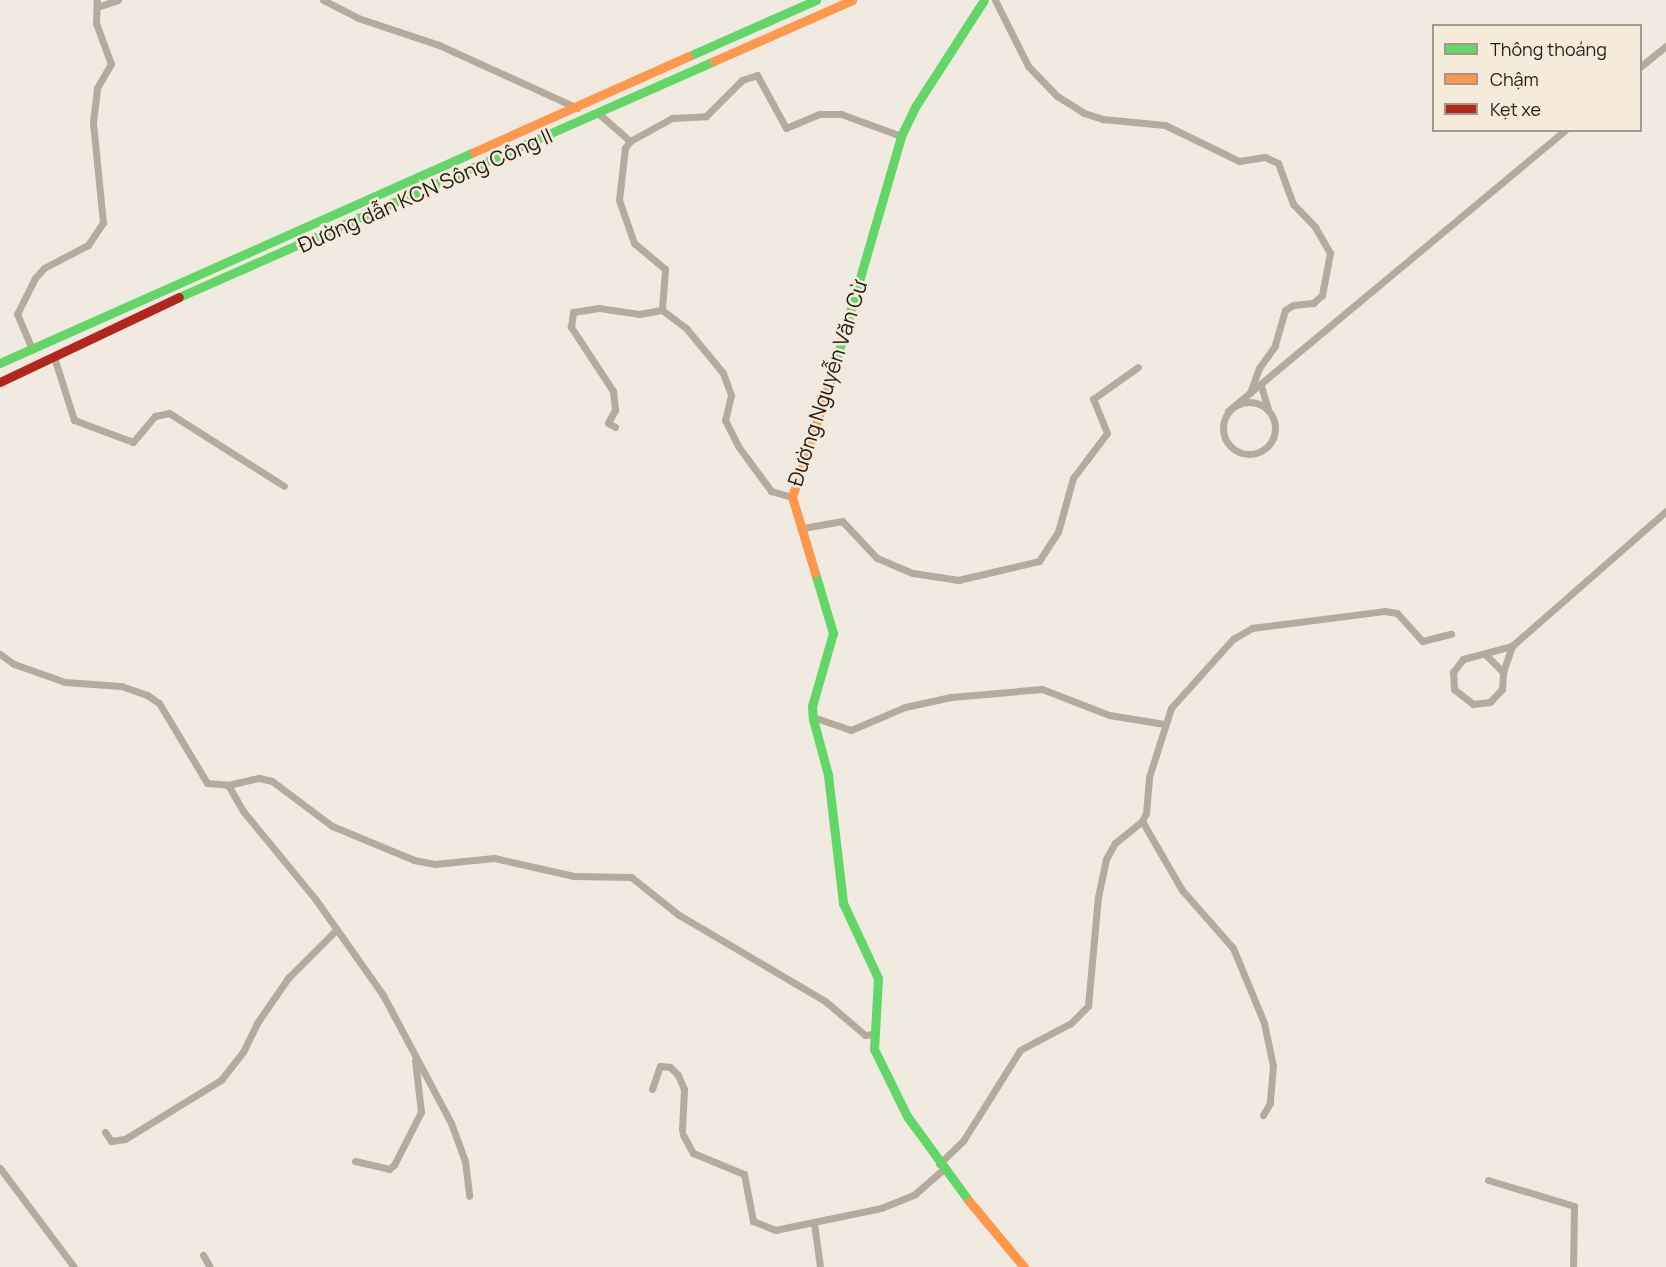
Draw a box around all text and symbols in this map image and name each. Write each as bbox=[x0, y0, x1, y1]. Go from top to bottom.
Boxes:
legend bbox=[1432, 24, 1642, 132]
text: Thông thoáng bbox=[1490, 37, 1607, 61]
text: Chậm bbox=[1490, 67, 1539, 91]
text: Kẹt xe bbox=[1490, 97, 1541, 121]
street label: Đường dẫn KCN Sông Công II bbox=[294, 122, 556, 258]
street label: Đường Nguyễn Văn Cừ bbox=[782, 277, 872, 489]

